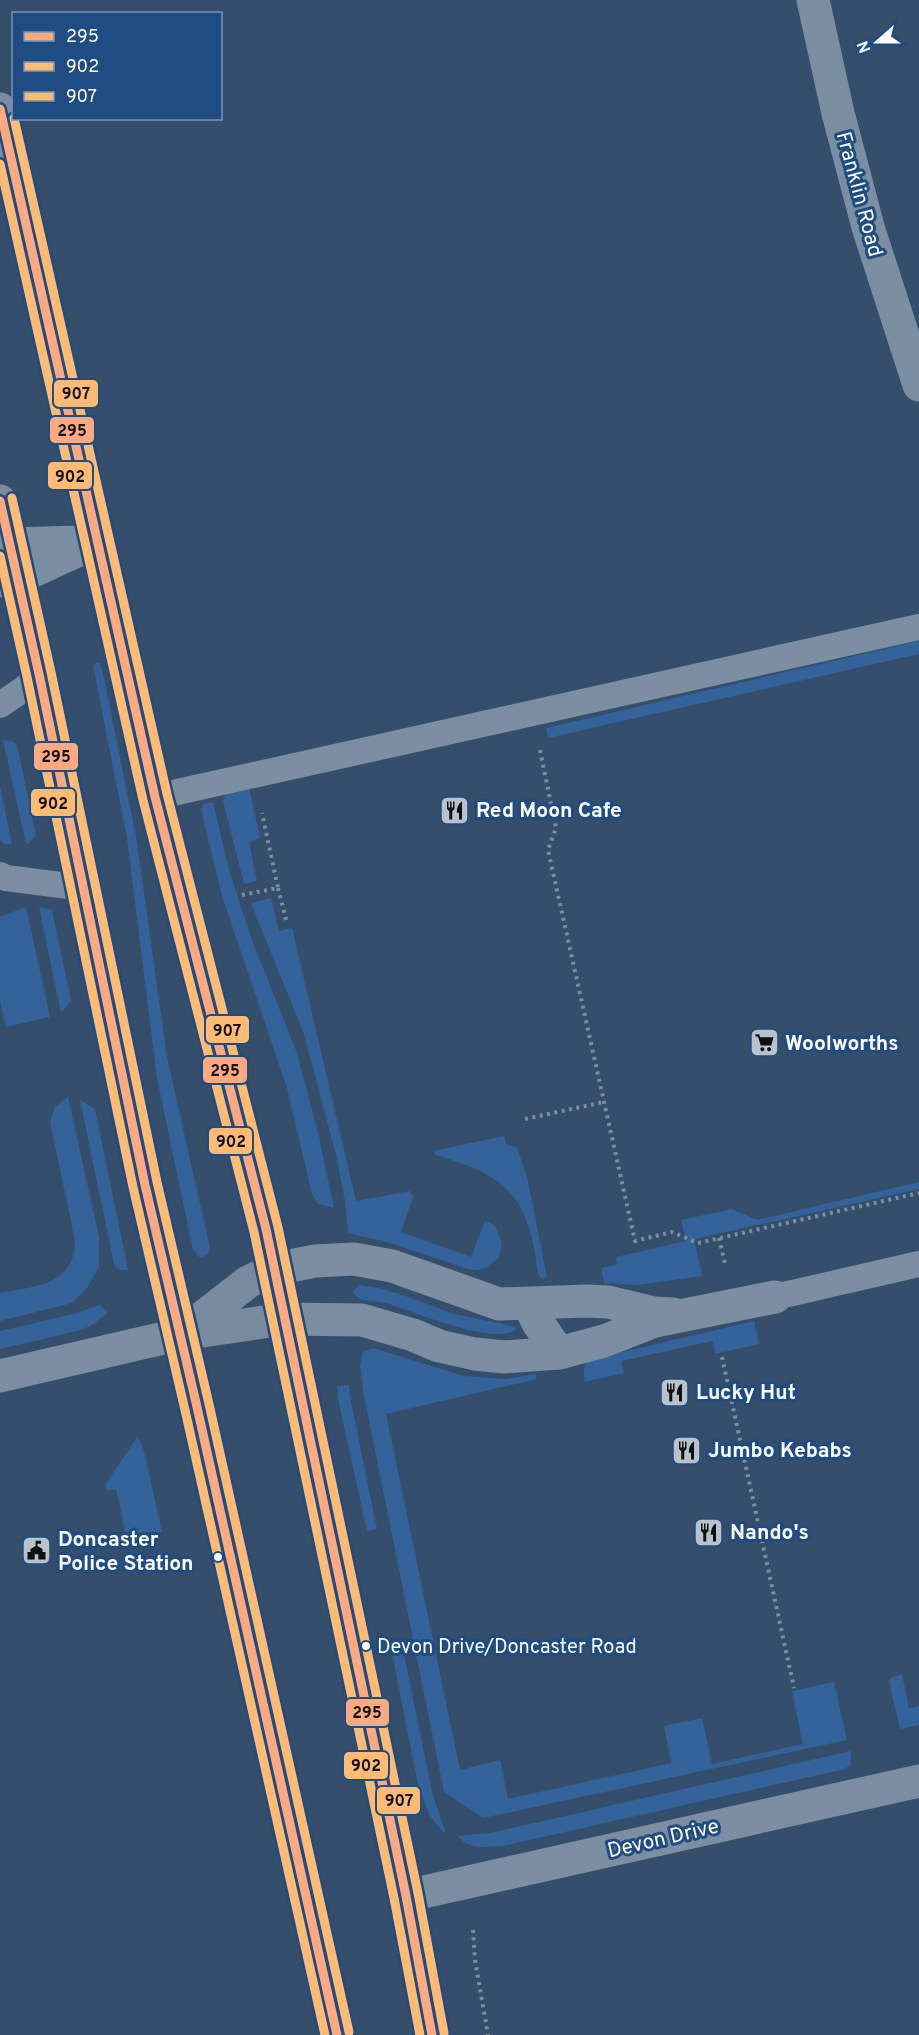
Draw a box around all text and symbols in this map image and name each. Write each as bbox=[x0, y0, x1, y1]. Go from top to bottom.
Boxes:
legend bbox=[12, 12, 222, 120]
north arrow bbox=[847, 12, 907, 72]
text: 295 bbox=[66, 26, 99, 49]
text: N bbox=[853, 38, 876, 56]
text: 902 bbox=[66, 56, 99, 79]
text: 907 bbox=[66, 86, 97, 109]
street label: Franklin Road bbox=[829, 129, 888, 260]
line badge: 907 bbox=[53, 379, 99, 408]
text: 907 bbox=[62, 385, 90, 405]
line badge: 295 bbox=[49, 416, 95, 444]
text: 295 bbox=[57, 422, 87, 442]
line badge: 902 bbox=[47, 461, 93, 490]
text: 902 bbox=[55, 468, 85, 488]
line badge: 295 bbox=[33, 742, 79, 771]
text: 295 bbox=[41, 748, 71, 768]
line badge: 902 bbox=[30, 788, 76, 817]
restaurant icon: Red Moon Cafe bbox=[439, 794, 471, 826]
text: 902 bbox=[38, 795, 68, 815]
place label: Red Moon Cafe bbox=[476, 798, 622, 825]
line badge: 907 bbox=[205, 1015, 250, 1044]
text: 907 bbox=[213, 1022, 241, 1042]
supermarket icon: Woolworths bbox=[748, 1027, 780, 1059]
place label: Woolworths bbox=[785, 1031, 899, 1058]
line badge: 295 bbox=[202, 1056, 248, 1084]
text: 295 bbox=[210, 1062, 240, 1082]
line badge: 902 bbox=[208, 1127, 253, 1155]
text: 902 bbox=[216, 1133, 246, 1153]
restaurant icon: Lucky Hut bbox=[659, 1376, 691, 1408]
place label: Lucky Hut bbox=[696, 1380, 796, 1407]
restaurant icon: Jumbo Kebabs bbox=[671, 1434, 703, 1466]
place label: Jumbo Kebabs bbox=[708, 1438, 852, 1465]
restaurant icon: Nando's bbox=[693, 1516, 725, 1548]
place label: Nando's bbox=[730, 1520, 809, 1547]
place label: Doncaster Police Station bbox=[58, 1527, 193, 1578]
public building icon: Doncaster Police Station bbox=[21, 1535, 53, 1567]
unlabelled marker bbox=[212, 1551, 224, 1563]
place label: Devon Drive/Doncaster Road bbox=[377, 1635, 637, 1661]
marker: Devon Drive/Doncaster Road bbox=[360, 1640, 372, 1652]
line badge: 295 bbox=[345, 1698, 390, 1727]
text: 295 bbox=[352, 1704, 382, 1724]
line badge: 902 bbox=[343, 1751, 389, 1780]
text: 902 bbox=[351, 1757, 381, 1777]
line badge: 907 bbox=[376, 1786, 421, 1815]
text: 907 bbox=[385, 1792, 413, 1812]
street label: Devon Drive bbox=[605, 1814, 722, 1865]

